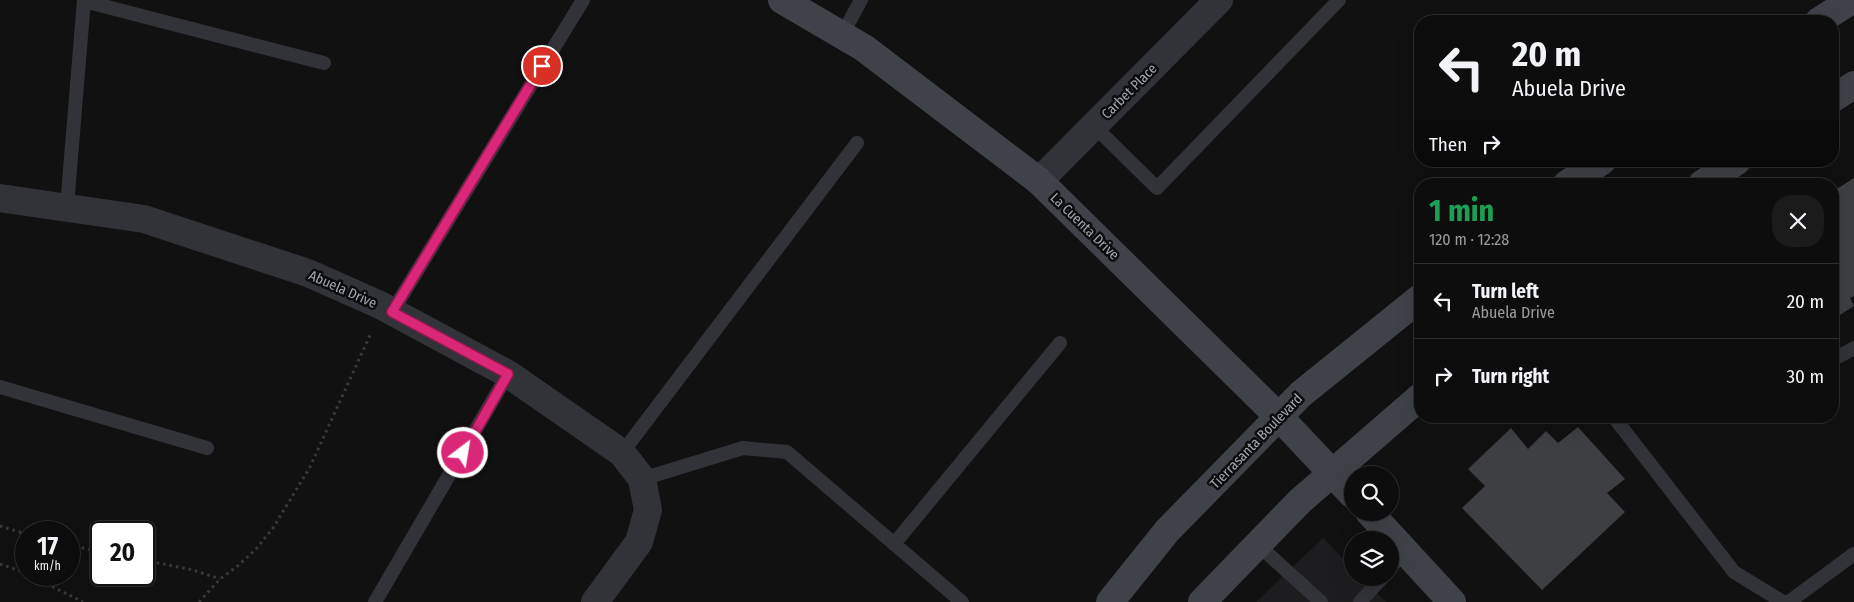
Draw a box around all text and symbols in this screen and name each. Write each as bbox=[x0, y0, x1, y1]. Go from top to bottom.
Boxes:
text: 20 m bbox=[1512, 33, 1581, 75]
icon: left bbox=[1429, 35, 1494, 100]
pin bbox=[521, 45, 563, 87]
icon: arrive bbox=[528, 52, 556, 80]
street label: Carbet Place bbox=[1098, 60, 1161, 123]
text: Abuela Drive bbox=[1512, 75, 1626, 102]
icon: right bbox=[1477, 130, 1505, 158]
text: Then bbox=[1429, 133, 1467, 156]
street label: La Cuenta Drive bbox=[1047, 189, 1123, 263]
text: 1 min bbox=[1429, 193, 1494, 229]
button: close bbox=[1772, 195, 1824, 247]
text: 120 m · 12:28 bbox=[1429, 230, 1509, 249]
street label: Abuela Drive bbox=[306, 267, 379, 312]
text: Turn left bbox=[1472, 280, 1539, 303]
icon: left bbox=[1429, 287, 1457, 315]
text: 20 m bbox=[1787, 290, 1824, 313]
text: Abuela Drive bbox=[1472, 303, 1555, 322]
icon: right bbox=[1429, 362, 1457, 390]
text: Turn right bbox=[1472, 365, 1549, 388]
text: 30 m bbox=[1786, 365, 1824, 388]
street label: Tierrasanta Boulevard bbox=[1207, 390, 1306, 492]
position arrow bbox=[436, 426, 488, 478]
map controls bbox=[1344, 466, 1399, 586]
button: search bbox=[1344, 466, 1399, 521]
speed limit sign: 20 bbox=[90, 521, 155, 586]
button: layers bbox=[1344, 531, 1399, 586]
text: 17 bbox=[37, 532, 58, 562]
text: km/h bbox=[34, 559, 61, 573]

